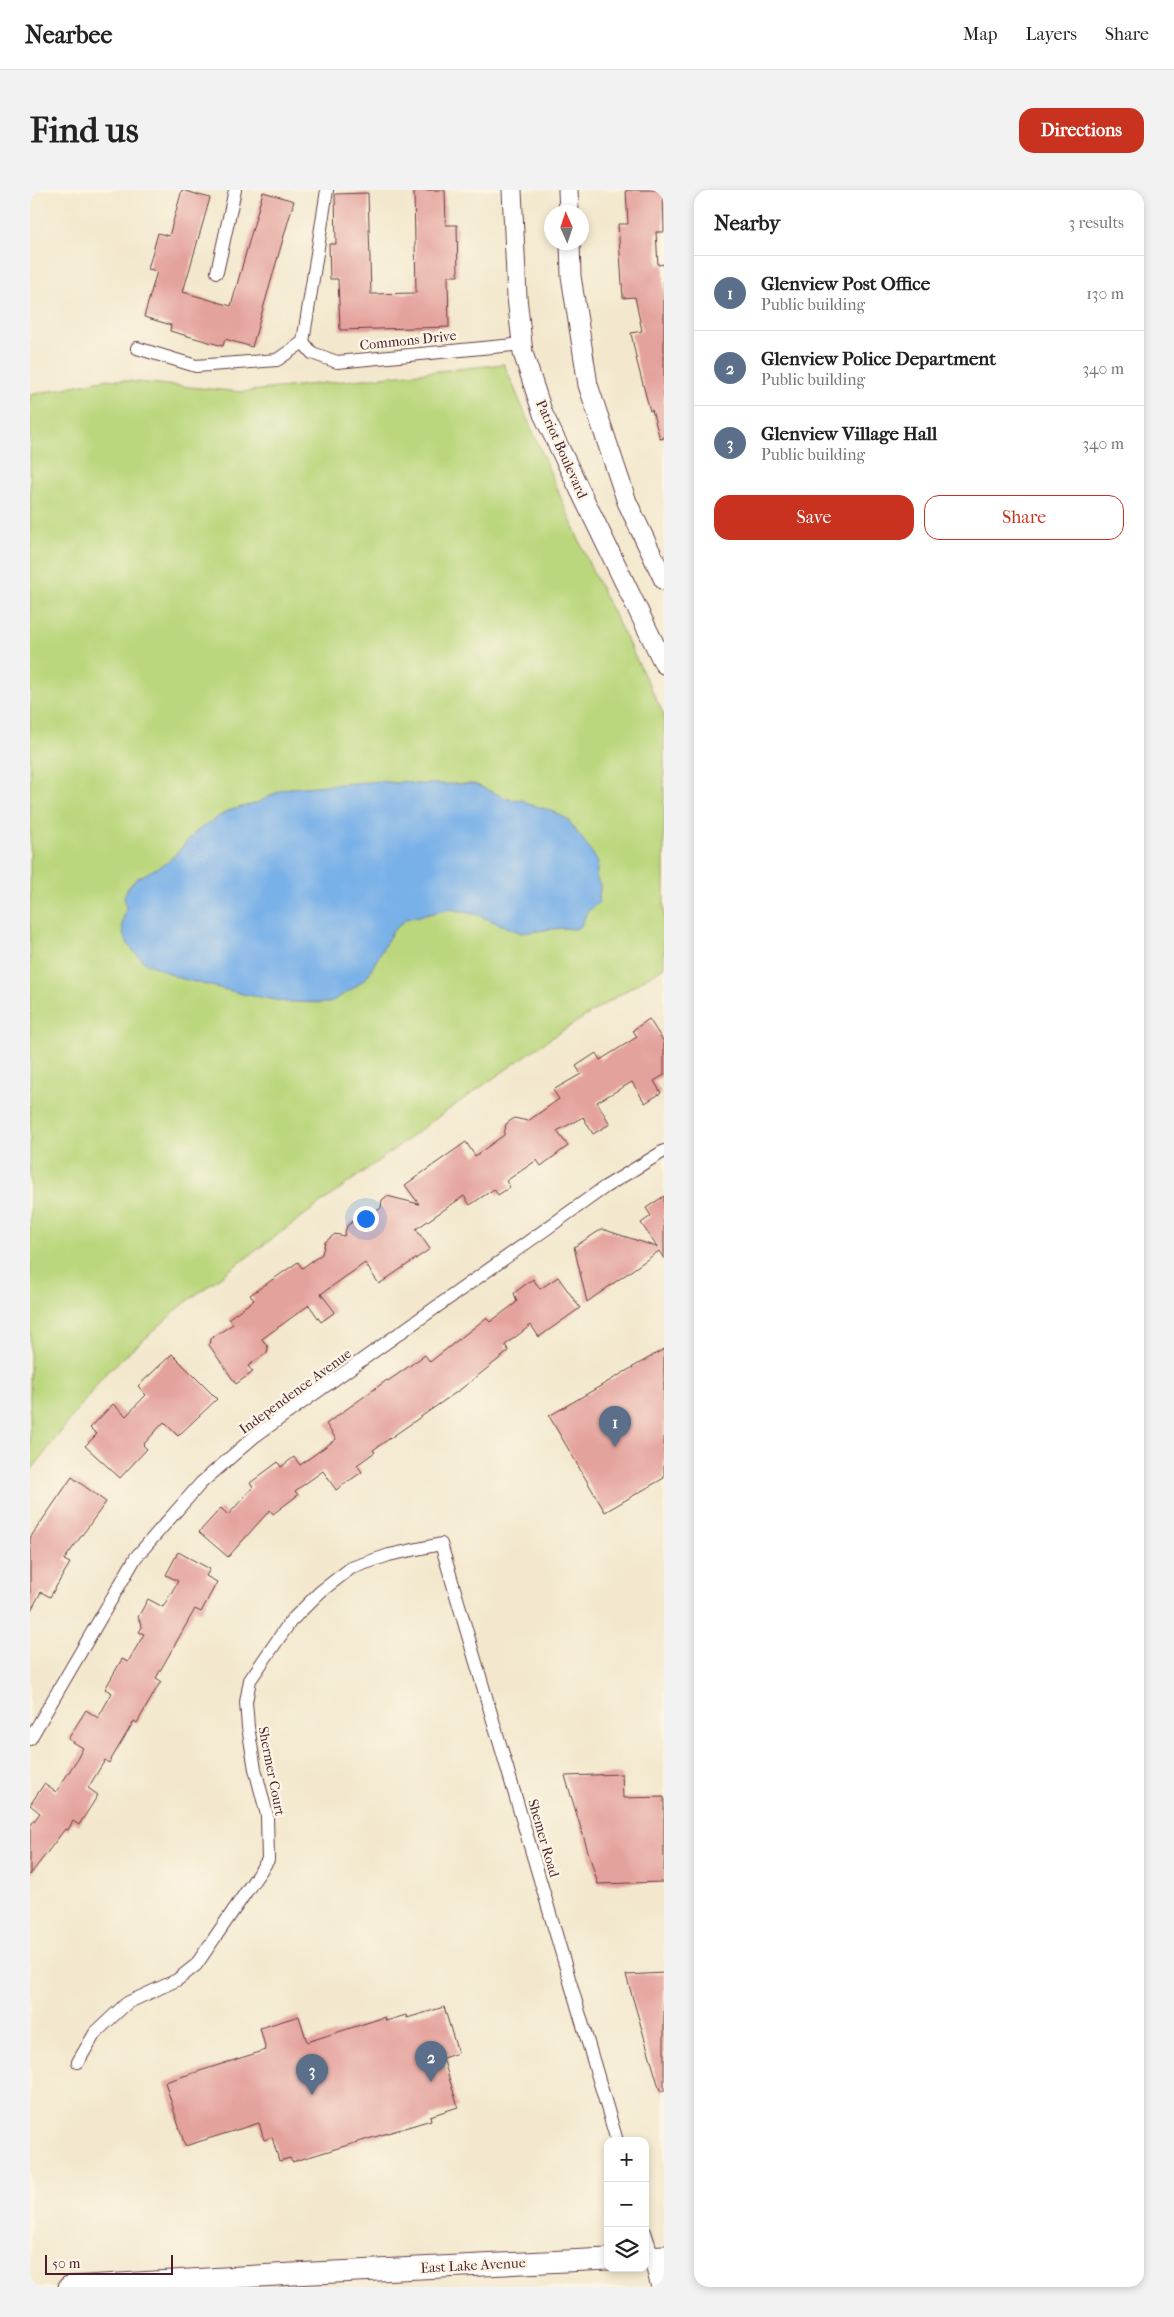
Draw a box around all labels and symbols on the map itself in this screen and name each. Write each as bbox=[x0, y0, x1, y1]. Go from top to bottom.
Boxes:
north arrow bbox=[544, 205, 589, 250]
street label: Commons Drive bbox=[359, 327, 457, 354]
street label: Patriot Boulevard bbox=[532, 397, 591, 501]
your location bbox=[353, 1206, 379, 1232]
street label: Independence Avenue bbox=[236, 1345, 355, 1438]
pin: 1 bbox=[599, 1406, 631, 1447]
street label: Shermer Court bbox=[255, 1725, 289, 1817]
street label: Shemer Road bbox=[524, 1797, 563, 1880]
pin: 2 bbox=[415, 2041, 447, 2082]
pin: 3 bbox=[296, 2054, 328, 2095]
scale bar bbox=[45, 2252, 172, 2275]
street label: East Lake Avenue bbox=[420, 2254, 526, 2277]

